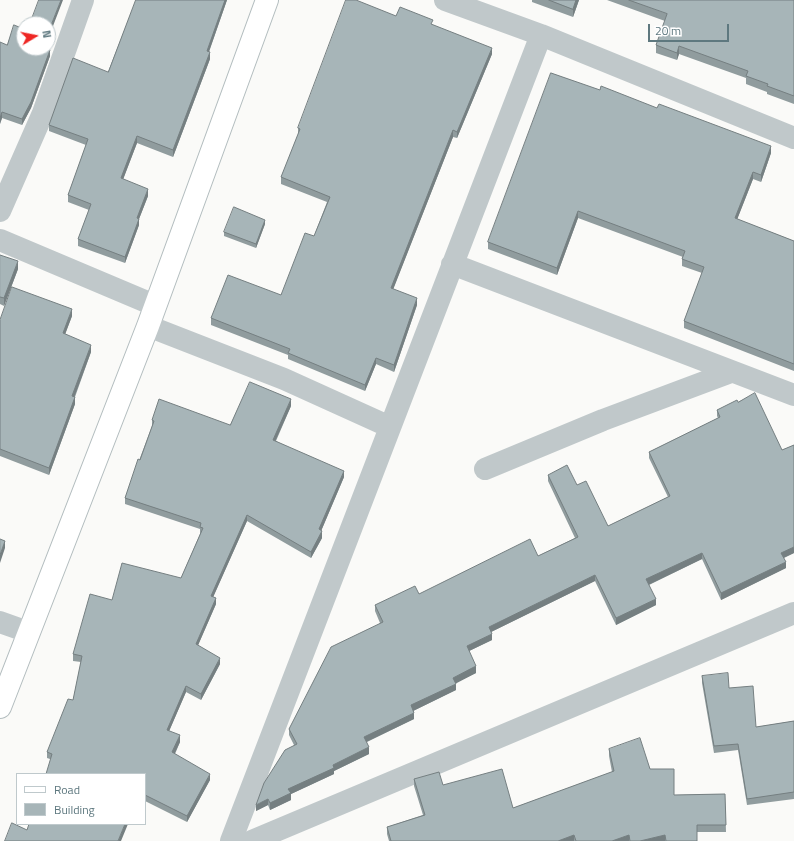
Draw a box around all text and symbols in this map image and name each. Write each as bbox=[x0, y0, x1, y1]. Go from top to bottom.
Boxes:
north arrow bbox=[16, 16, 56, 56]
scale bar bbox=[650, 16, 731, 42]
text: 20 m bbox=[655, 21, 681, 40]
text: N bbox=[38, 29, 55, 39]
legend bbox=[16, 773, 146, 825]
text: Road bbox=[54, 780, 80, 799]
text: Building bbox=[54, 800, 95, 819]

